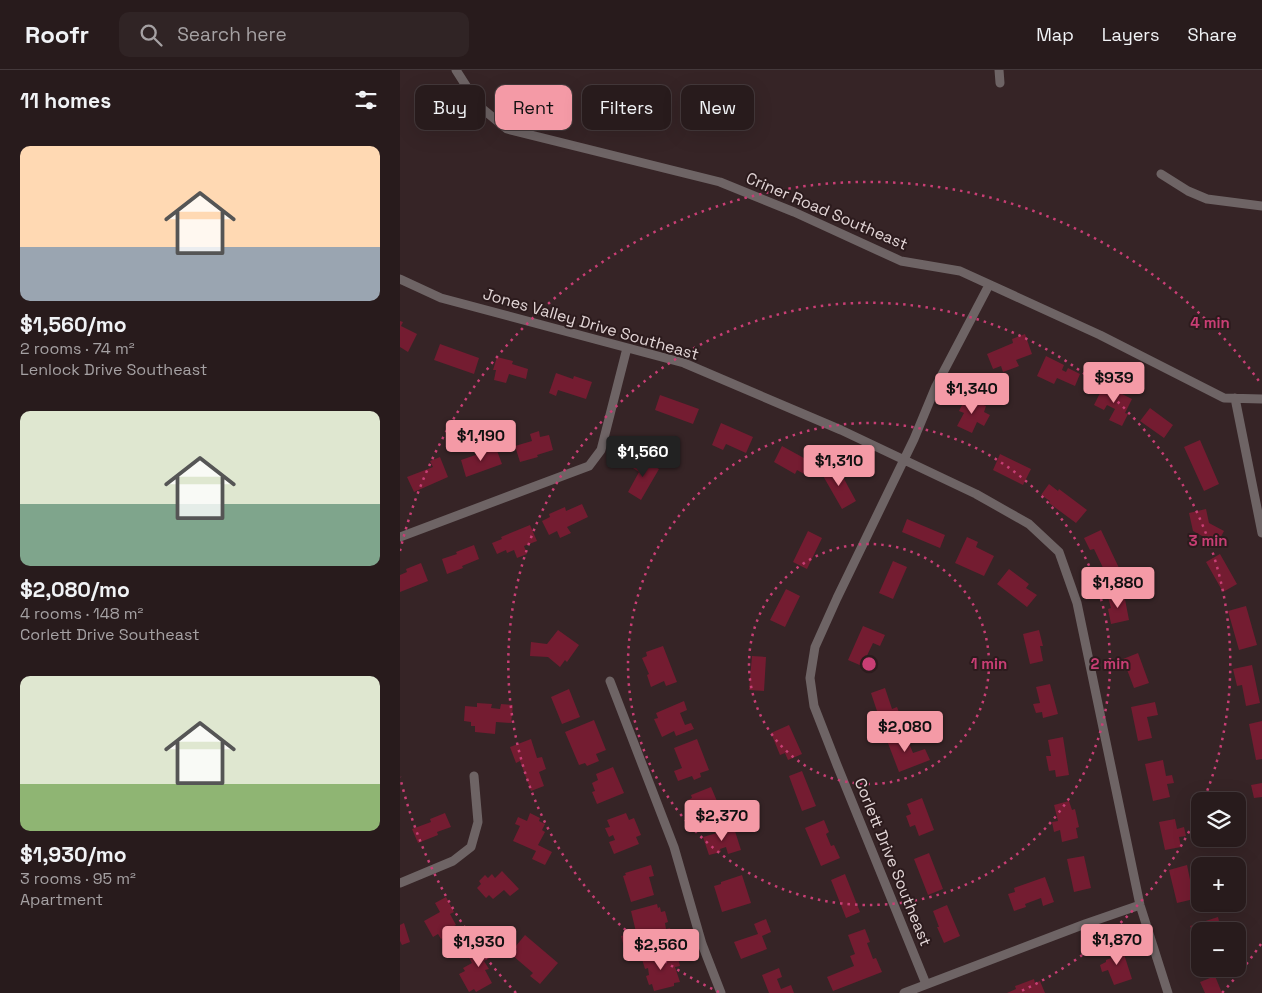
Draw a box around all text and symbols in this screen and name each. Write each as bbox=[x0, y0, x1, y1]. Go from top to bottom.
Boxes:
search box bbox=[119, 12, 469, 57]
text: Roofr bbox=[25, 19, 89, 50]
icon: search bbox=[137, 21, 165, 49]
text: Search here bbox=[177, 22, 287, 47]
text: Map bbox=[1036, 23, 1074, 46]
text: Layers bbox=[1102, 23, 1159, 46]
text: Share bbox=[1187, 23, 1237, 46]
chip: Buy bbox=[415, 85, 485, 130]
chip: Rent bbox=[495, 85, 572, 130]
chip: Filters bbox=[582, 85, 671, 130]
chip: New bbox=[681, 85, 754, 130]
icon: filters bbox=[352, 86, 380, 114]
text: 11 homes bbox=[20, 87, 111, 114]
street label: Criner Road Southeast bbox=[743, 167, 911, 255]
icon: home bbox=[155, 178, 245, 268]
street label: Jones Valley Drive Southeast bbox=[481, 283, 701, 365]
text: $1,560/mo bbox=[20, 311, 127, 338]
text: 4 min bbox=[1190, 313, 1230, 332]
text: 2 rooms · 74 m² bbox=[20, 338, 135, 359]
text: Lenlock Drive Southeast bbox=[20, 359, 207, 380]
pin: $939 bbox=[1084, 362, 1144, 404]
text: $939 bbox=[1094, 367, 1134, 388]
pin: $1,340 bbox=[931, 372, 1013, 415]
text: $1,340 bbox=[946, 378, 998, 399]
pin: $1,190 bbox=[440, 420, 522, 462]
text: $1,190 bbox=[457, 425, 505, 446]
pin: $1,560 bbox=[602, 436, 684, 478]
text: $1,560 bbox=[617, 441, 669, 462]
icon: home bbox=[155, 443, 245, 533]
pin: $1,310 bbox=[798, 444, 880, 487]
text: $1,310 bbox=[815, 450, 863, 471]
text: 3 min bbox=[1189, 531, 1227, 550]
pin: $1,880 bbox=[1077, 566, 1159, 609]
text: $1,880 bbox=[1092, 572, 1144, 593]
text: $2,080/mo bbox=[20, 576, 130, 603]
text: 4 rooms · 148 m² bbox=[20, 603, 143, 624]
text: Corlett Drive Southeast bbox=[20, 624, 200, 645]
text: 1 min bbox=[971, 654, 1007, 673]
text: 2 min bbox=[1091, 654, 1129, 673]
centre of rings bbox=[860, 655, 878, 673]
icon: home bbox=[155, 708, 245, 798]
pin: $2,080 bbox=[864, 710, 946, 753]
text: $2,080 bbox=[878, 716, 932, 737]
street label: Corlett Drive Southeast bbox=[850, 775, 936, 949]
map controls bbox=[1191, 792, 1246, 977]
button: layers bbox=[1191, 792, 1246, 847]
pin: $2,370 bbox=[681, 800, 763, 842]
text: $2,370 bbox=[696, 805, 748, 826]
text: $1,930/mo bbox=[20, 841, 127, 868]
button: + bbox=[1191, 857, 1246, 912]
text: 3 rooms · 95 m² bbox=[20, 868, 136, 889]
text: Apartment bbox=[20, 889, 103, 910]
button: − bbox=[1191, 922, 1246, 977]
pin: $1,870 bbox=[1076, 924, 1158, 966]
pin: $1,930 bbox=[438, 926, 520, 968]
pin: $2,560 bbox=[620, 928, 702, 971]
text: $1,870 bbox=[1092, 929, 1142, 950]
text: $1,930 bbox=[453, 931, 505, 952]
text: $2,560 bbox=[634, 934, 688, 955]

